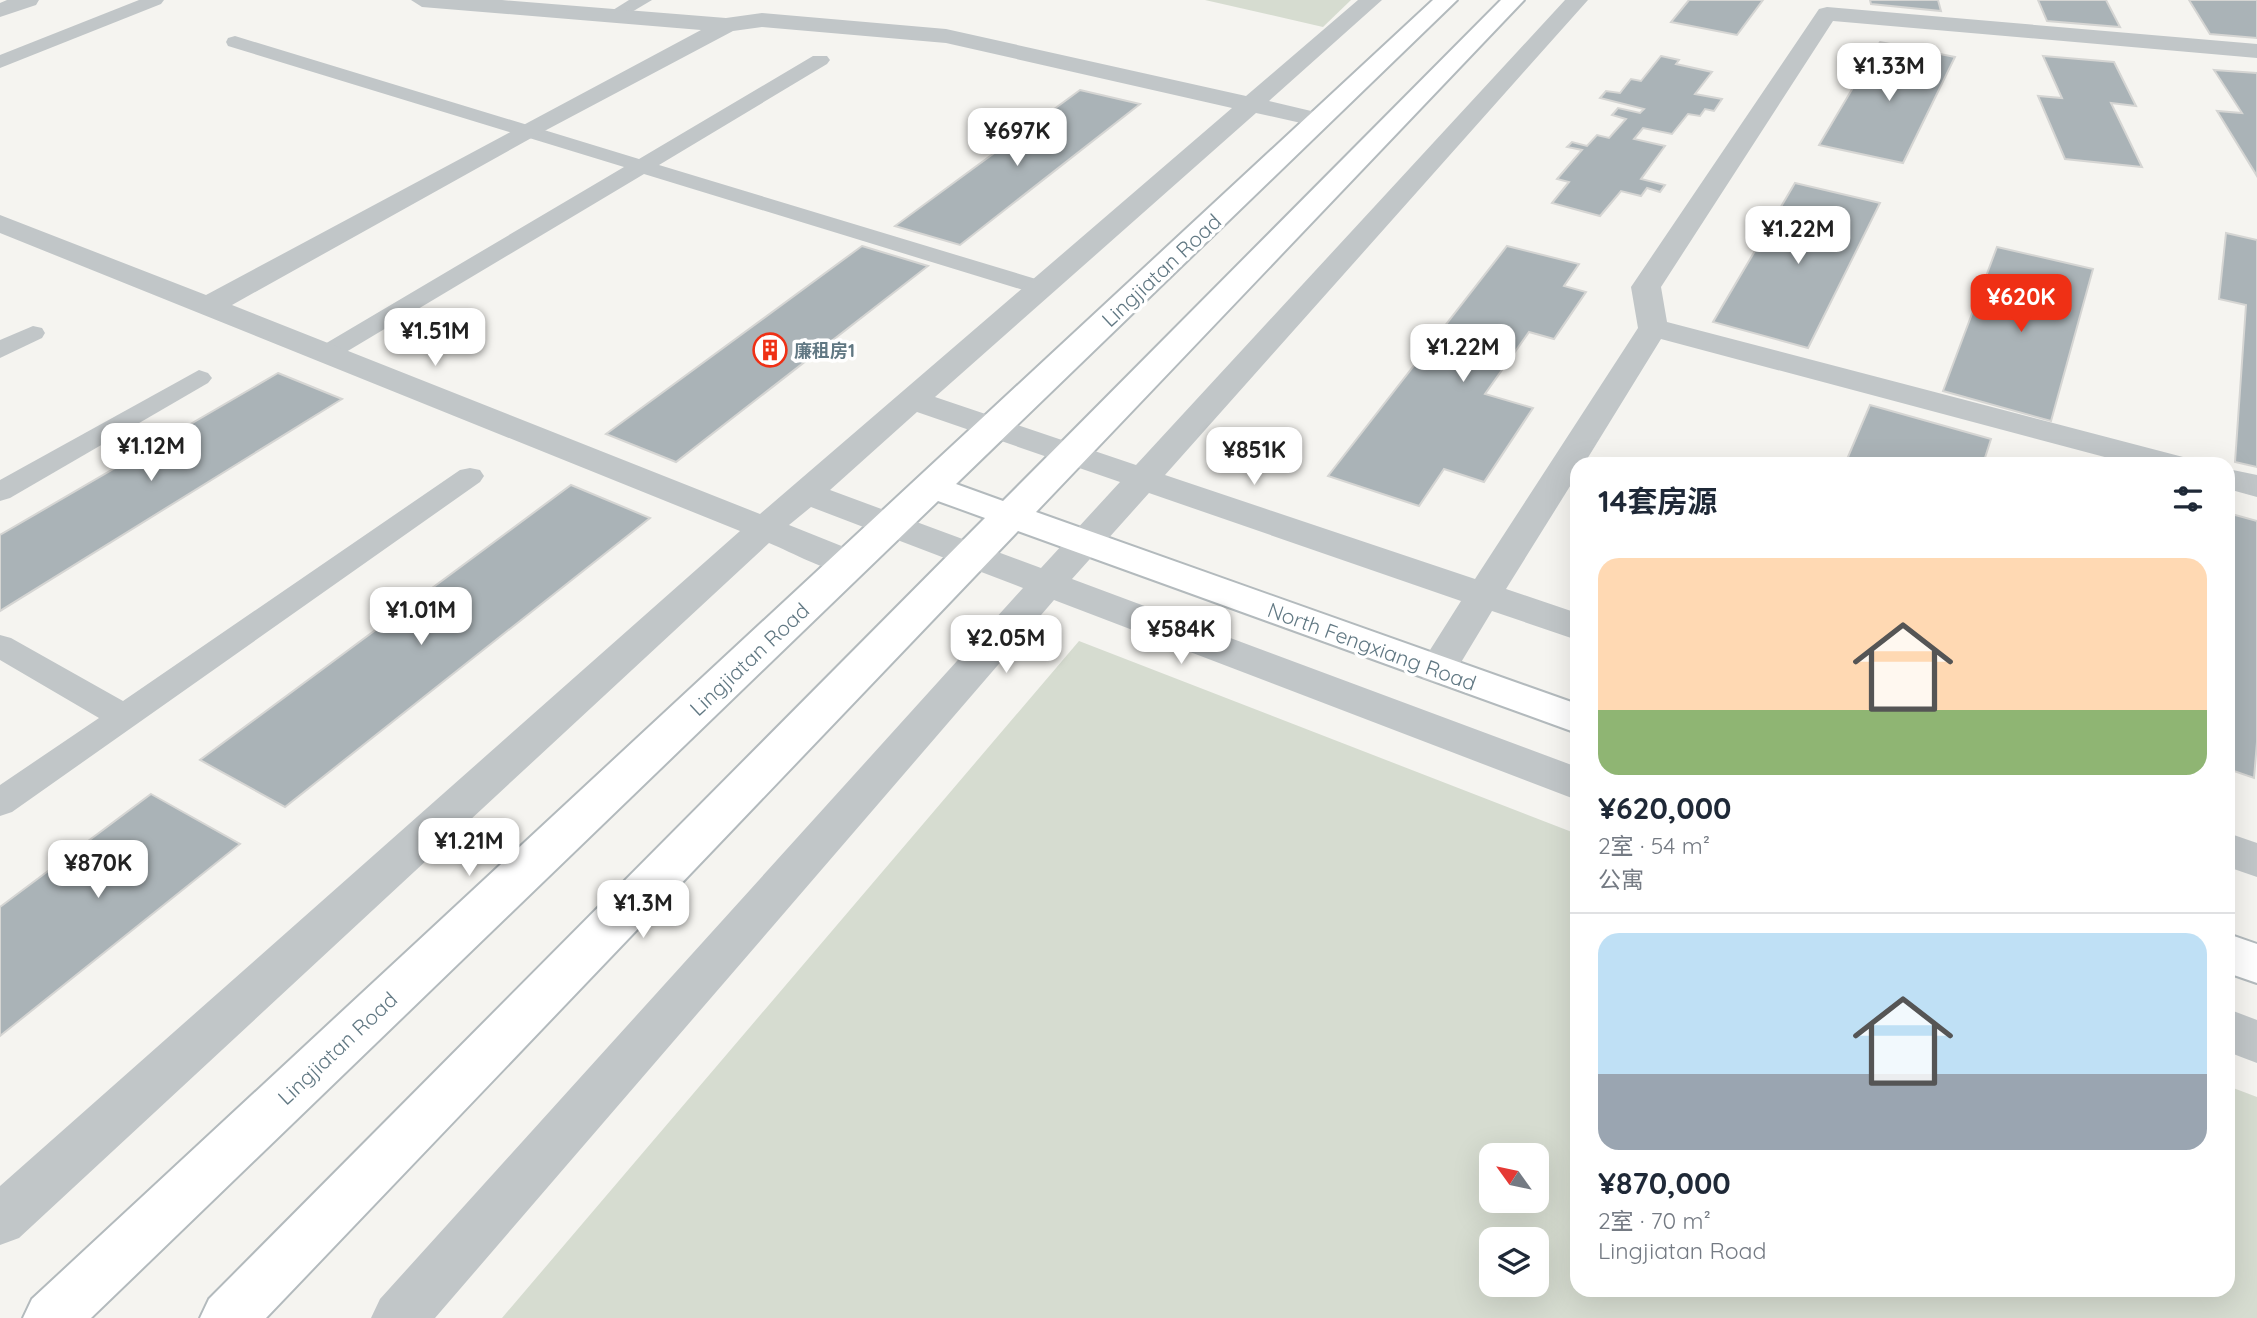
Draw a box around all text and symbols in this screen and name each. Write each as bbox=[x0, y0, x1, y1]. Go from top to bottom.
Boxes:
pin: ¥1.33M bbox=[1832, 43, 1946, 103]
text: ¥1.33M bbox=[1853, 51, 1925, 80]
pin: ¥697K bbox=[968, 108, 1066, 168]
text: ¥697K bbox=[984, 116, 1050, 145]
pin: ¥1.22M bbox=[1741, 206, 1855, 266]
street label: Lingjiatan Road bbox=[1096, 208, 1226, 332]
text: ¥1.22M bbox=[1761, 214, 1835, 243]
pin: ¥620K bbox=[1972, 274, 2070, 334]
text: ¥620K bbox=[1987, 282, 2055, 311]
pin: ¥1.51M bbox=[378, 308, 492, 368]
text: ¥1.51M bbox=[400, 316, 470, 345]
pin: ¥1.22M bbox=[1406, 324, 1520, 384]
building icon: 廉租房1 bbox=[751, 331, 789, 369]
text: ¥1.22M bbox=[1426, 332, 1500, 361]
place label: 廉租房1 bbox=[794, 339, 855, 362]
pin: ¥1.12M bbox=[94, 424, 208, 483]
pin: ¥851K bbox=[1205, 428, 1303, 487]
text: ¥1.12M bbox=[117, 431, 185, 460]
text: ¥851K bbox=[1222, 435, 1286, 464]
icon: filters bbox=[2169, 480, 2207, 518]
text: 14套房源 bbox=[1598, 482, 1717, 520]
pin: ¥1.01M bbox=[364, 588, 478, 647]
text: ¥1.01M bbox=[386, 595, 456, 624]
street label: North Fengxiang Road bbox=[1264, 596, 1480, 696]
street label: Lingjiatan Road bbox=[684, 597, 814, 721]
icon: home bbox=[1840, 604, 1966, 730]
pin: ¥584K bbox=[1132, 606, 1230, 666]
text: ¥584K bbox=[1147, 614, 1215, 643]
pin: ¥2.05M bbox=[949, 616, 1063, 675]
text: ¥2.05M bbox=[967, 623, 1045, 652]
text: ¥620,000 bbox=[1598, 789, 1731, 827]
pin: ¥1.21M bbox=[412, 818, 526, 878]
text: ¥1.21M bbox=[434, 826, 504, 855]
text: 2室 · 54 m² bbox=[1598, 831, 1710, 860]
pin: ¥870K bbox=[49, 841, 147, 900]
text: ¥870K bbox=[64, 848, 132, 877]
text: 公寓 bbox=[1598, 865, 1644, 894]
pin: ¥1.3M bbox=[594, 880, 692, 940]
text: ¥1.3M bbox=[613, 888, 673, 917]
icon: home bbox=[1840, 978, 1966, 1104]
street label: Lingjiatan Road bbox=[272, 986, 402, 1110]
north arrow bbox=[1479, 1143, 1549, 1213]
map controls bbox=[1479, 1143, 1549, 1297]
text: ¥870,000 bbox=[1598, 1164, 1731, 1202]
text: 2室 · 70 m² bbox=[1598, 1206, 1711, 1235]
button: layers bbox=[1479, 1227, 1549, 1297]
text: Lingjiatan Road bbox=[1598, 1236, 1766, 1265]

